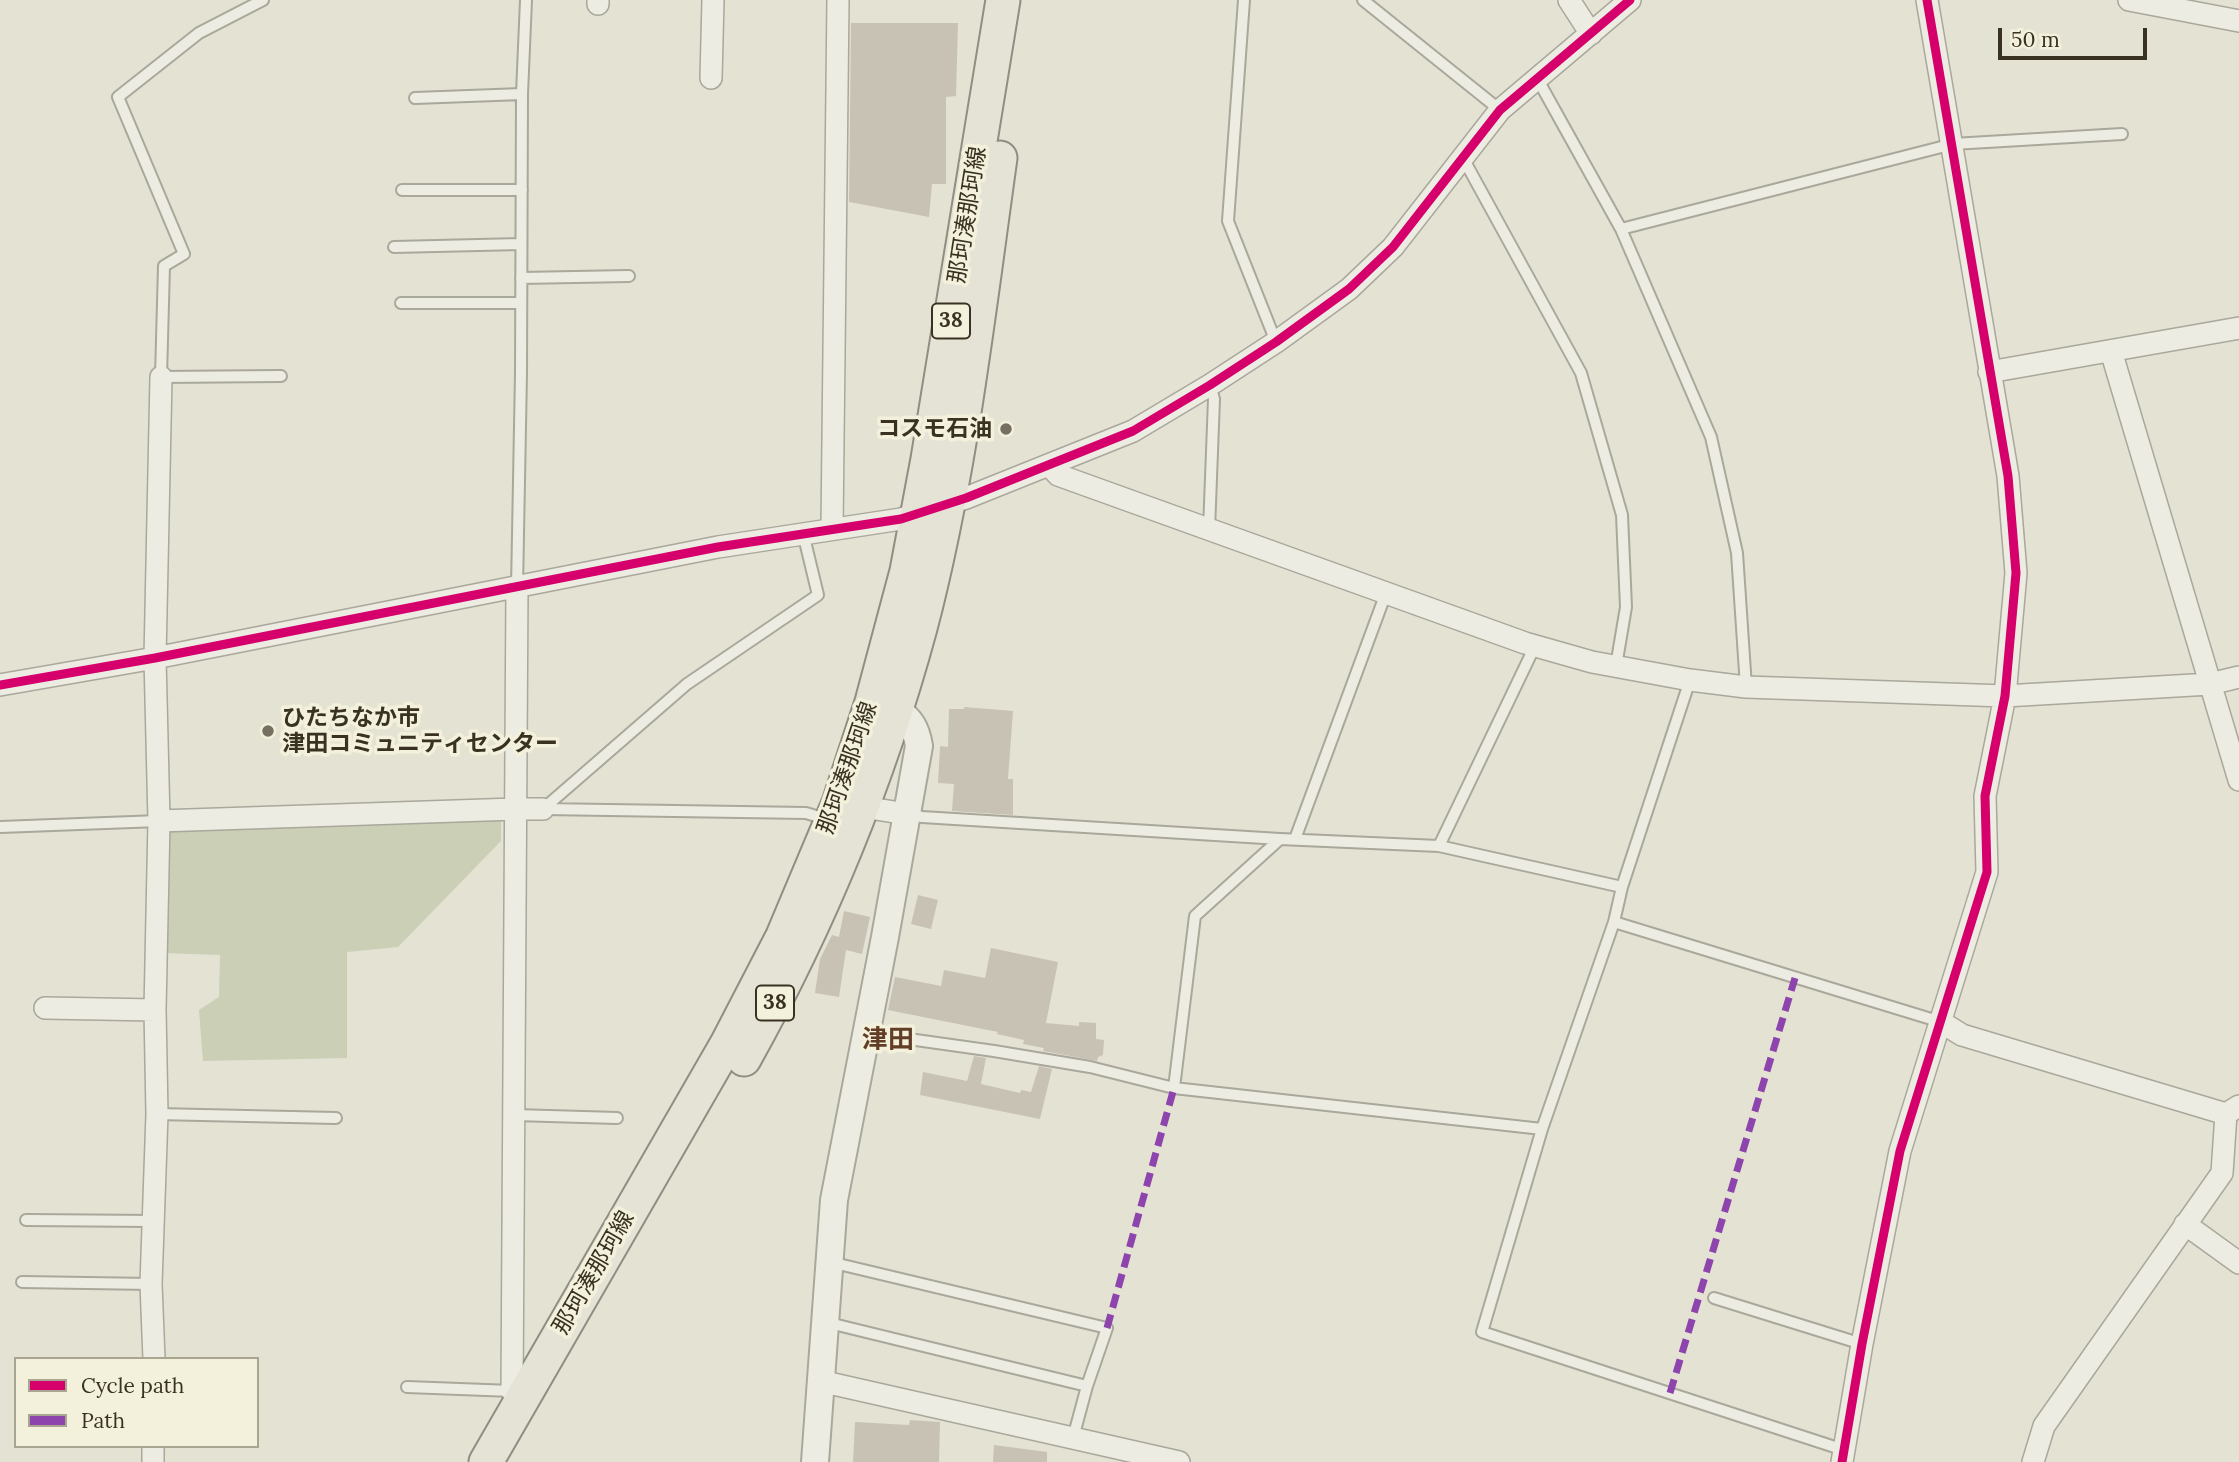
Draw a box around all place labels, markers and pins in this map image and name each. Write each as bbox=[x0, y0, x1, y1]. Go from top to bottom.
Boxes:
place label: コスモ石油 bbox=[877, 415, 992, 443]
marker: コスモ石油 bbox=[998, 421, 1014, 437]
place label: ひたちなか市 津田コミュニティセンター bbox=[282, 704, 558, 758]
marker: ひたちなか市 津田コミュニティセンター bbox=[260, 723, 276, 739]

